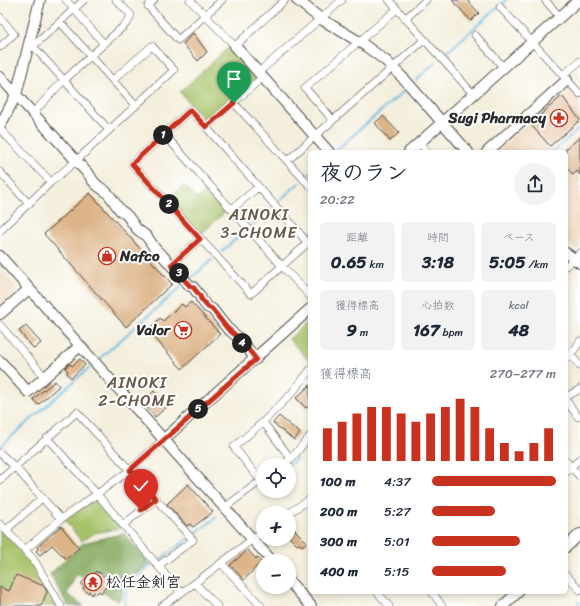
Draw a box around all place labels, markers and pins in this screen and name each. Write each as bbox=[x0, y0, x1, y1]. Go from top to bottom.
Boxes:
pin bbox=[217, 62, 251, 103]
place label: Sugi Pharmacy bbox=[447, 105, 546, 131]
pharmacy icon: Sugi Pharmacy bbox=[549, 108, 569, 128]
pin: 1 bbox=[153, 125, 173, 145]
pin: 2 bbox=[159, 194, 179, 214]
place label: Nafco bbox=[119, 243, 160, 269]
shop icon: Nafco bbox=[97, 246, 117, 266]
pin: 3 bbox=[169, 263, 189, 283]
place label: Valor bbox=[137, 317, 172, 343]
supermarket icon: Valor bbox=[173, 320, 193, 340]
pin: 4 bbox=[232, 333, 252, 353]
pin: 5 bbox=[188, 399, 208, 419]
pin bbox=[124, 469, 158, 510]
place label: 松任金剣宮 bbox=[106, 569, 181, 595]
temple icon: 松任金剣宮 bbox=[83, 572, 103, 592]

